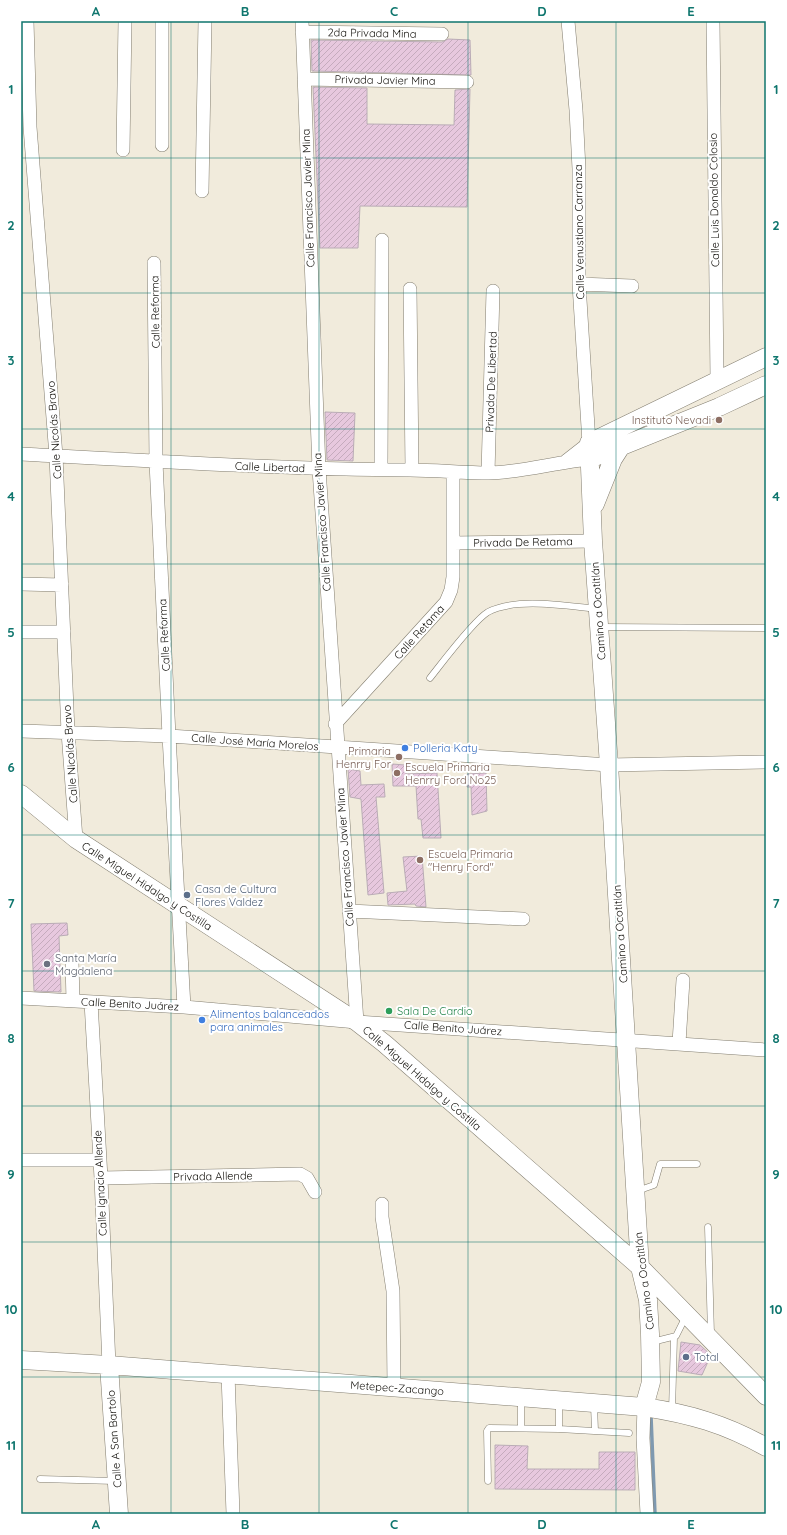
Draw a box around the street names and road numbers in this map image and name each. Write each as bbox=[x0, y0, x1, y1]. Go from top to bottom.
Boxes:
street label: 2da Privada Mina bbox=[327, 25, 417, 41]
street label: Privada Javier Mina bbox=[334, 72, 436, 88]
street label: Calle Francisco Javier Mina bbox=[299, 128, 317, 268]
street label: Calle Luis Donaldo Colosio bbox=[706, 132, 722, 267]
street label: Calle Venustiano Carranza bbox=[571, 164, 587, 300]
street label: Calle Reforma bbox=[147, 276, 163, 348]
street label: Privada De Libertad bbox=[482, 331, 500, 433]
street label: Calle Nicolás Bravo bbox=[44, 380, 64, 480]
street label: Calle Francisco Javier Mina bbox=[310, 452, 334, 592]
street label: Calle Libertad bbox=[235, 459, 305, 475]
street label: Privada De Retama bbox=[473, 534, 573, 550]
street label: Camino a Ocotitlán bbox=[588, 562, 608, 660]
street label: Calle Reforma bbox=[155, 598, 173, 672]
street label: Calle Retama bbox=[391, 602, 447, 662]
street label: Calle Nicolás Bravo bbox=[60, 704, 80, 804]
street label: Calle José María Morelos bbox=[191, 731, 319, 753]
street label: Calle Francisco Javier Mina bbox=[333, 787, 357, 927]
street label: Calle Miguel Hidalgo y Costilla bbox=[79, 839, 215, 933]
street label: Camino a Ocotitlán bbox=[610, 885, 630, 983]
street label: Calle Benito Juárez bbox=[81, 994, 179, 1014]
street label: Calle Benito Juárez bbox=[404, 1018, 502, 1038]
street label: Calle Miguel Hidalgo y Costilla bbox=[360, 1023, 484, 1133]
street label: Calle Ignacio Allende bbox=[90, 1130, 110, 1236]
street label: Privada Allende bbox=[173, 1168, 253, 1184]
street label: Camino a Ocotitlán bbox=[631, 1231, 657, 1331]
street label: Metepec-Zacango bbox=[350, 1378, 445, 1398]
street label: Calle A San Bartolo bbox=[104, 1389, 124, 1488]

